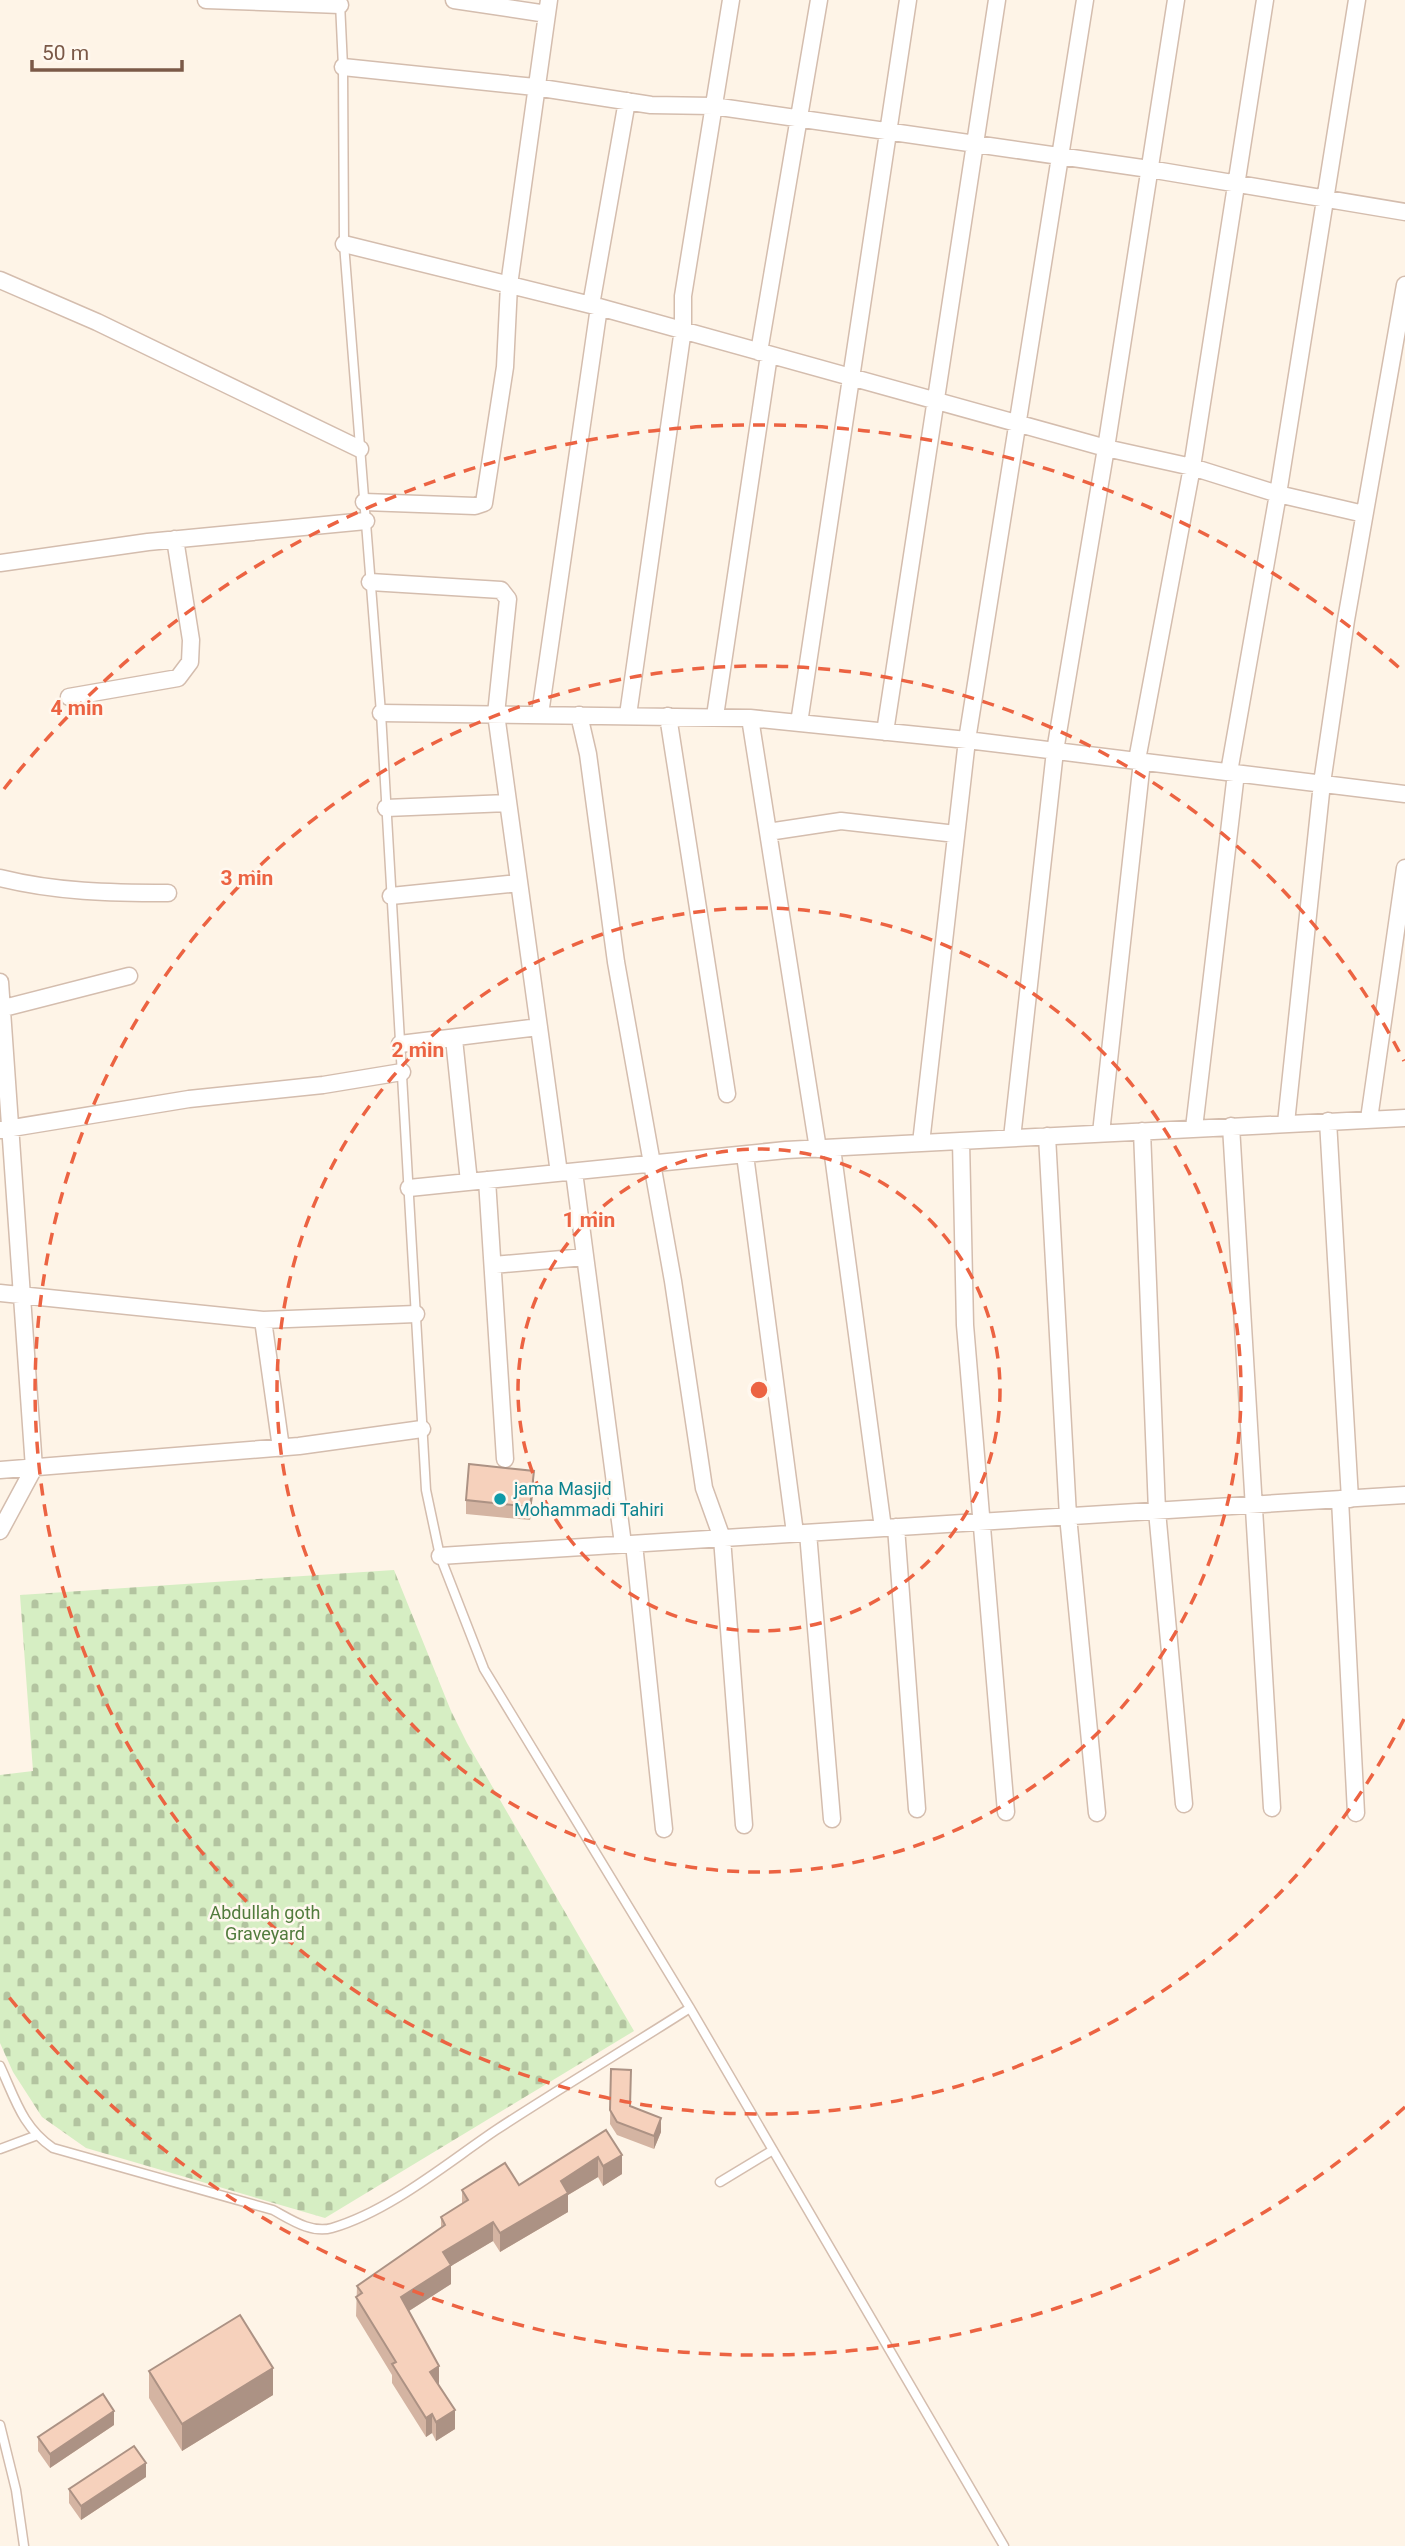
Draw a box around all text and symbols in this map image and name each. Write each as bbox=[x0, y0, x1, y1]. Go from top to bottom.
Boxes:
scale bar bbox=[32, 28, 182, 72]
text: 50 m bbox=[42, 41, 89, 65]
text: 4 min bbox=[51, 696, 103, 720]
text: 3 min bbox=[221, 866, 273, 890]
text: 2 min bbox=[392, 1038, 444, 1062]
text: 1 min bbox=[563, 1208, 615, 1232]
centre of rings bbox=[747, 1378, 771, 1402]
place label: jama Masjid Mohammadi Tahiri bbox=[513, 1478, 664, 1520]
marker: jama Masjid Mohammadi Tahiri bbox=[492, 1491, 508, 1507]
park label: Abdullah goth Graveyard bbox=[209, 1902, 321, 1944]

